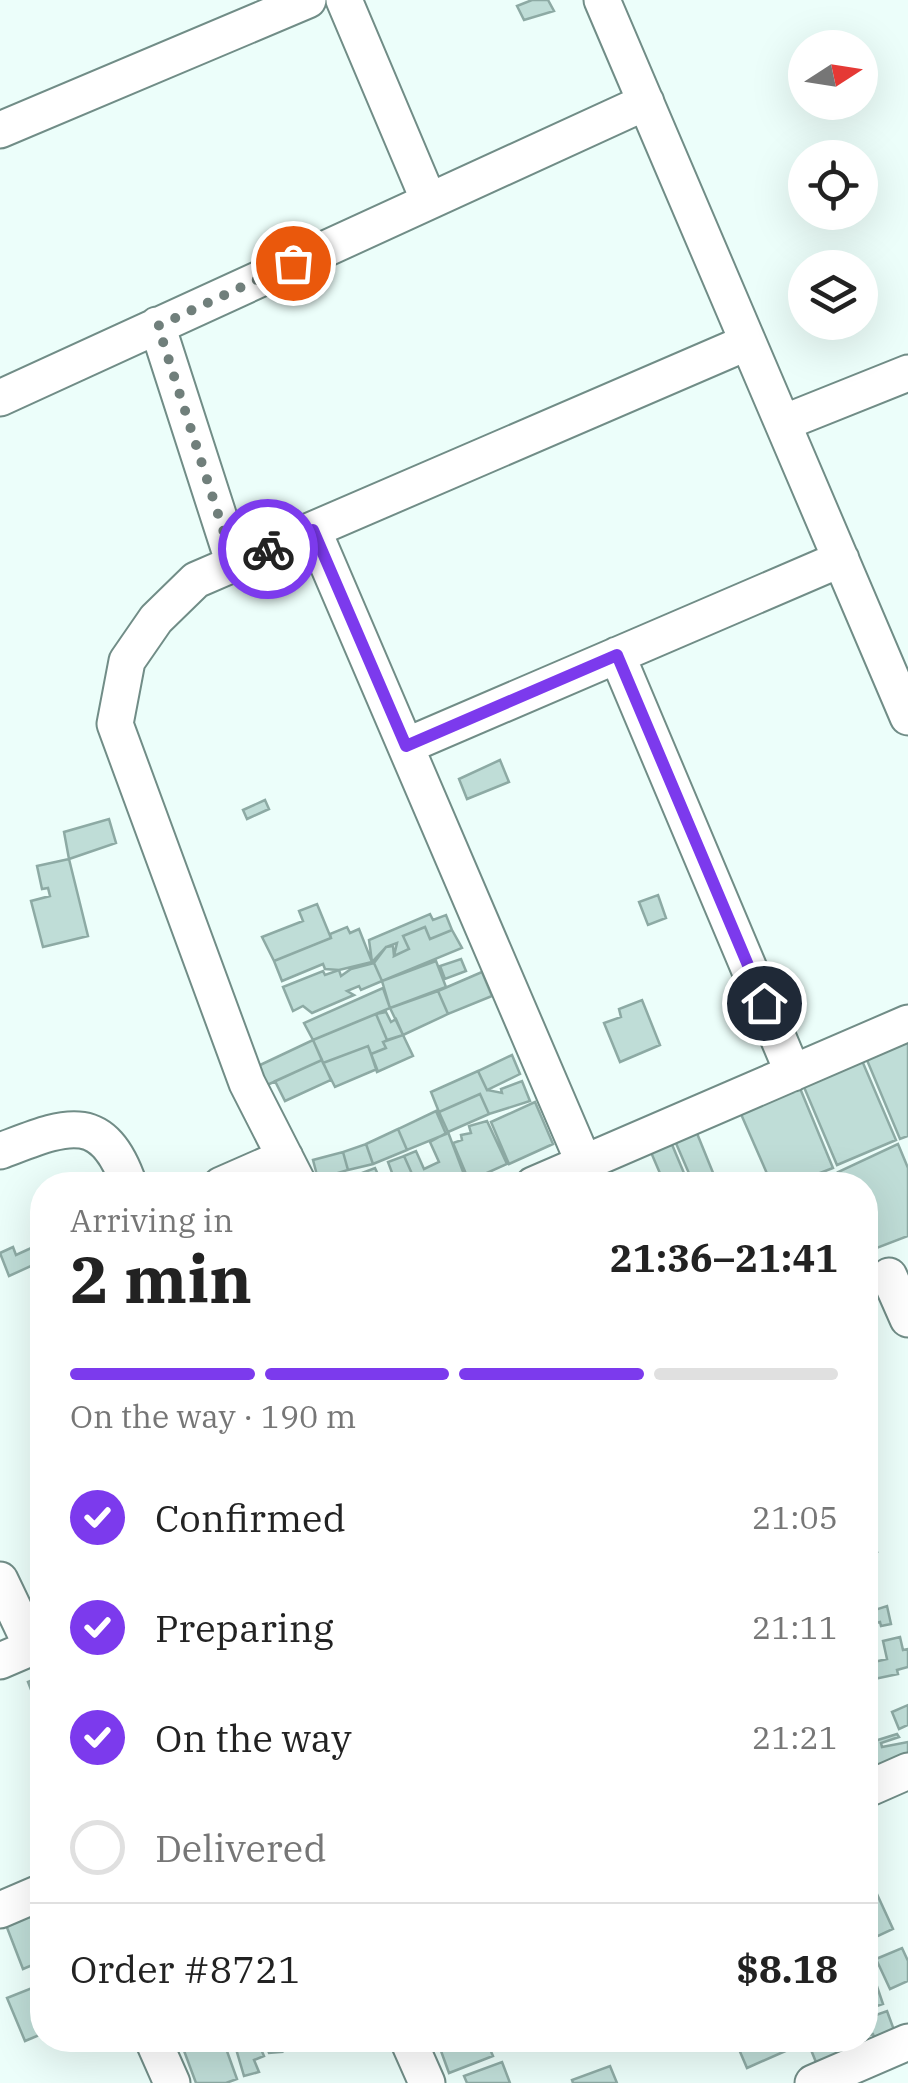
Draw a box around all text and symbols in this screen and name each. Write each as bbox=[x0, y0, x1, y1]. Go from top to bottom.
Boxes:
north arrow bbox=[788, 30, 878, 120]
map controls bbox=[788, 30, 878, 340]
button: locate bbox=[788, 140, 878, 230]
pin bbox=[251, 221, 336, 306]
icon: bag bbox=[266, 236, 321, 291]
button: layers bbox=[788, 250, 878, 340]
courier bbox=[218, 499, 318, 599]
icon: bike bbox=[241, 522, 296, 577]
pin bbox=[722, 961, 807, 1046]
icon: home bbox=[737, 976, 792, 1031]
text: Arriving in bbox=[70, 1199, 233, 1241]
text: 21:36–21:41 bbox=[610, 1233, 838, 1282]
text: 2 min bbox=[70, 1236, 252, 1321]
text: On the way · 190 m bbox=[70, 1395, 356, 1437]
icon: check bbox=[70, 1490, 125, 1545]
text: Confirmed bbox=[155, 1493, 346, 1542]
text: 21:05 bbox=[752, 1496, 838, 1538]
icon: check bbox=[70, 1600, 125, 1655]
text: Preparing bbox=[155, 1603, 334, 1652]
text: 21:11 bbox=[752, 1606, 838, 1648]
icon: check bbox=[70, 1710, 125, 1765]
text: On the way bbox=[155, 1713, 352, 1762]
text: 21:21 bbox=[752, 1716, 838, 1758]
text: Delivered bbox=[155, 1823, 327, 1872]
text: Order #8721 bbox=[70, 1944, 301, 1993]
text: $8.18 bbox=[736, 1944, 838, 1993]

